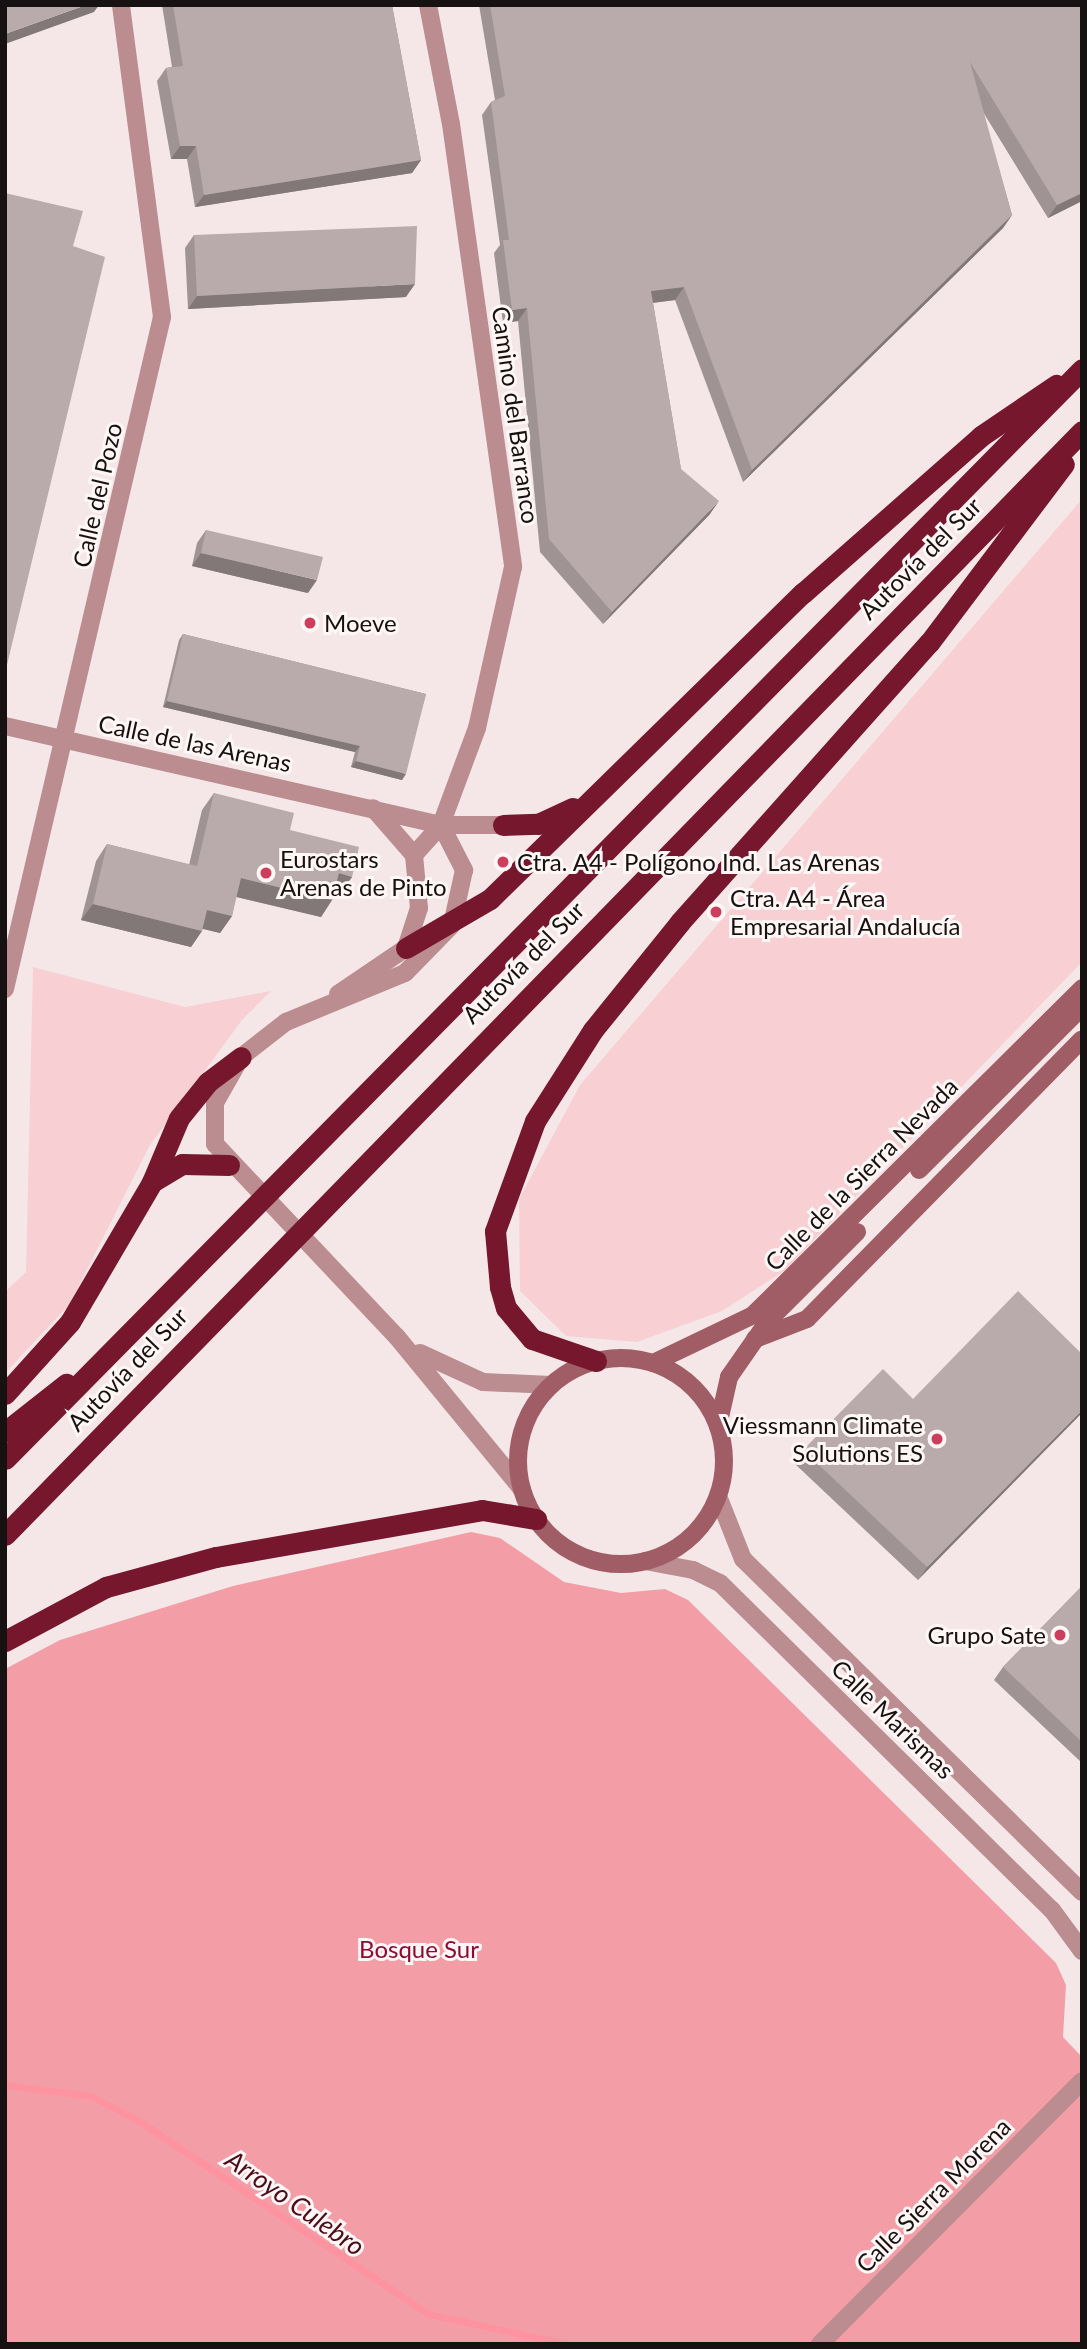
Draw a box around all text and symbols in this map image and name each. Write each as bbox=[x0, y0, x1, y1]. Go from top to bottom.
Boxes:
street label: Camino del Barranco bbox=[486, 304, 546, 526]
street label: Calle del Pozo bbox=[66, 420, 128, 570]
street label: Autovía del Sur bbox=[853, 491, 987, 625]
place label: Moeve bbox=[324, 609, 397, 637]
marker: Moeve bbox=[302, 615, 318, 631]
street label: Calle de las Arenas bbox=[96, 708, 294, 778]
place label: Eurostars Arenas de Pinto bbox=[280, 845, 447, 901]
place label: Ctra. A4 - Polígono Ind. Las Arenas bbox=[517, 848, 882, 876]
marker: Ctra. A4 - Polígono Ind. Las Arenas bbox=[495, 854, 511, 870]
marker: Eurostars Arenas de Pinto bbox=[258, 865, 274, 881]
place label: Ctra. A4 - Área Empresarial Andalucía bbox=[730, 884, 961, 940]
street label: Autovía del Sur bbox=[456, 895, 590, 1029]
marker: Ctra. A4 - Área Empresarial Andalucía bbox=[708, 904, 724, 920]
street label: Calle de la Sierra Nevada bbox=[759, 1072, 963, 1276]
street label: Autovía del Sur bbox=[61, 1301, 193, 1437]
place label: Viessmann Climate Solutions ES bbox=[723, 1411, 923, 1467]
marker: Viessmann Climate Solutions ES bbox=[929, 1431, 945, 1447]
place label: Grupo Sate bbox=[928, 1621, 1046, 1649]
marker: Grupo Sate bbox=[1052, 1627, 1068, 1643]
street label: Calle Marismas bbox=[826, 1653, 960, 1785]
park label: Bosque Sur bbox=[359, 1935, 479, 1963]
street label: Calle Sierra Morena bbox=[850, 2112, 1016, 2278]
water label: Arroyo Culebro bbox=[220, 2144, 370, 2262]

